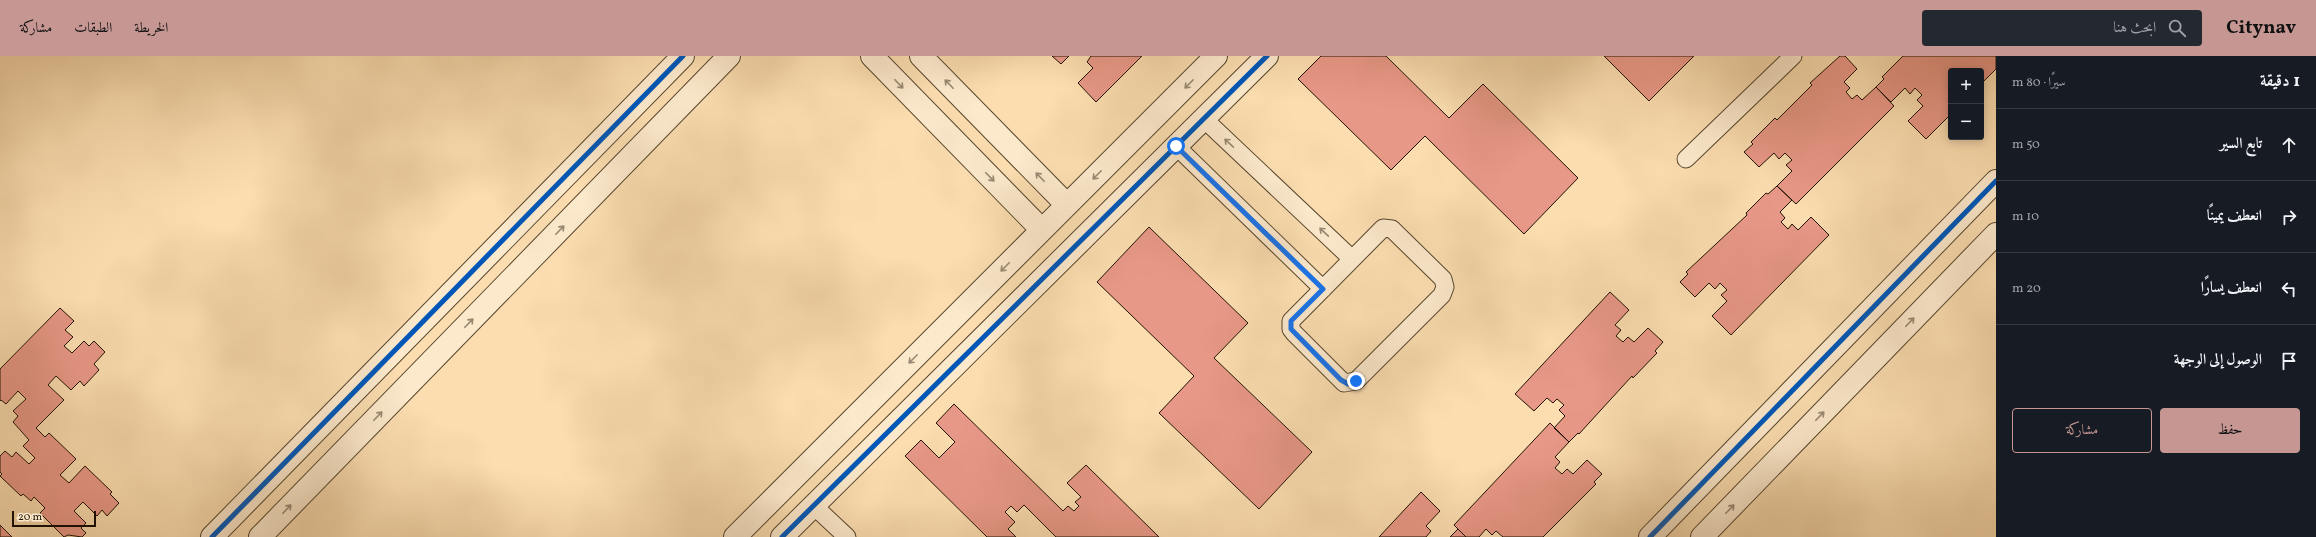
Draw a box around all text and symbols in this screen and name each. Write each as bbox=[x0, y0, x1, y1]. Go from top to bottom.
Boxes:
search box bbox=[1922, 10, 2202, 46]
text: Citynav bbox=[2226, 15, 2296, 41]
icon: search bbox=[2166, 17, 2188, 39]
text: ابحث هنا bbox=[2113, 18, 2156, 39]
text: مشاركة bbox=[20, 19, 52, 38]
text: الطبقات bbox=[74, 19, 112, 38]
text: الخريطة bbox=[134, 19, 168, 38]
map controls bbox=[1948, 68, 1984, 140]
button: + bbox=[1948, 68, 1984, 104]
text: 1 دقيقة bbox=[2260, 70, 2300, 93]
text: سيرًا · 80 m bbox=[2012, 74, 2066, 92]
one-way arrow bbox=[894, 79, 904, 89]
one-way arrow bbox=[944, 79, 954, 89]
one-way arrow bbox=[1184, 79, 1194, 88]
button: − bbox=[1948, 104, 1984, 140]
text: تابع السير bbox=[2220, 134, 2262, 155]
icon: ahead bbox=[2278, 134, 2300, 156]
text: 50 m bbox=[2012, 136, 2040, 154]
route start bbox=[1167, 137, 1185, 155]
one-way arrow bbox=[1224, 138, 1234, 148]
one-way arrow bbox=[1092, 170, 1102, 180]
one-way arrow bbox=[985, 172, 995, 182]
one-way arrow bbox=[1035, 172, 1045, 182]
text: انعطف يمينًا bbox=[2207, 206, 2262, 227]
icon: right bbox=[2278, 206, 2300, 228]
text: 10 m bbox=[2012, 208, 2039, 226]
one-way arrow bbox=[555, 225, 565, 235]
one-way arrow bbox=[1319, 228, 1329, 237]
one-way arrow bbox=[1000, 262, 1009, 272]
text: انعطف يسارًا bbox=[2201, 278, 2262, 299]
icon: left bbox=[2278, 278, 2300, 300]
text: 20 m bbox=[2012, 280, 2041, 298]
one-way arrow bbox=[1906, 317, 1915, 327]
one-way arrow bbox=[464, 318, 474, 328]
text: الوصول إلى الوجهة bbox=[2174, 350, 2262, 371]
icon: arrive bbox=[2278, 350, 2300, 372]
one-way arrow bbox=[908, 354, 918, 364]
route end bbox=[1347, 372, 1365, 390]
button: مشاركة bbox=[2012, 408, 2152, 453]
button: حفظ bbox=[2160, 408, 2300, 453]
one-way arrow bbox=[373, 411, 383, 421]
one-way arrow bbox=[1815, 411, 1825, 421]
one-way arrow bbox=[283, 504, 292, 514]
one-way arrow bbox=[1725, 504, 1734, 514]
scale bar bbox=[12, 509, 96, 528]
text: 20 m bbox=[18, 510, 42, 525]

